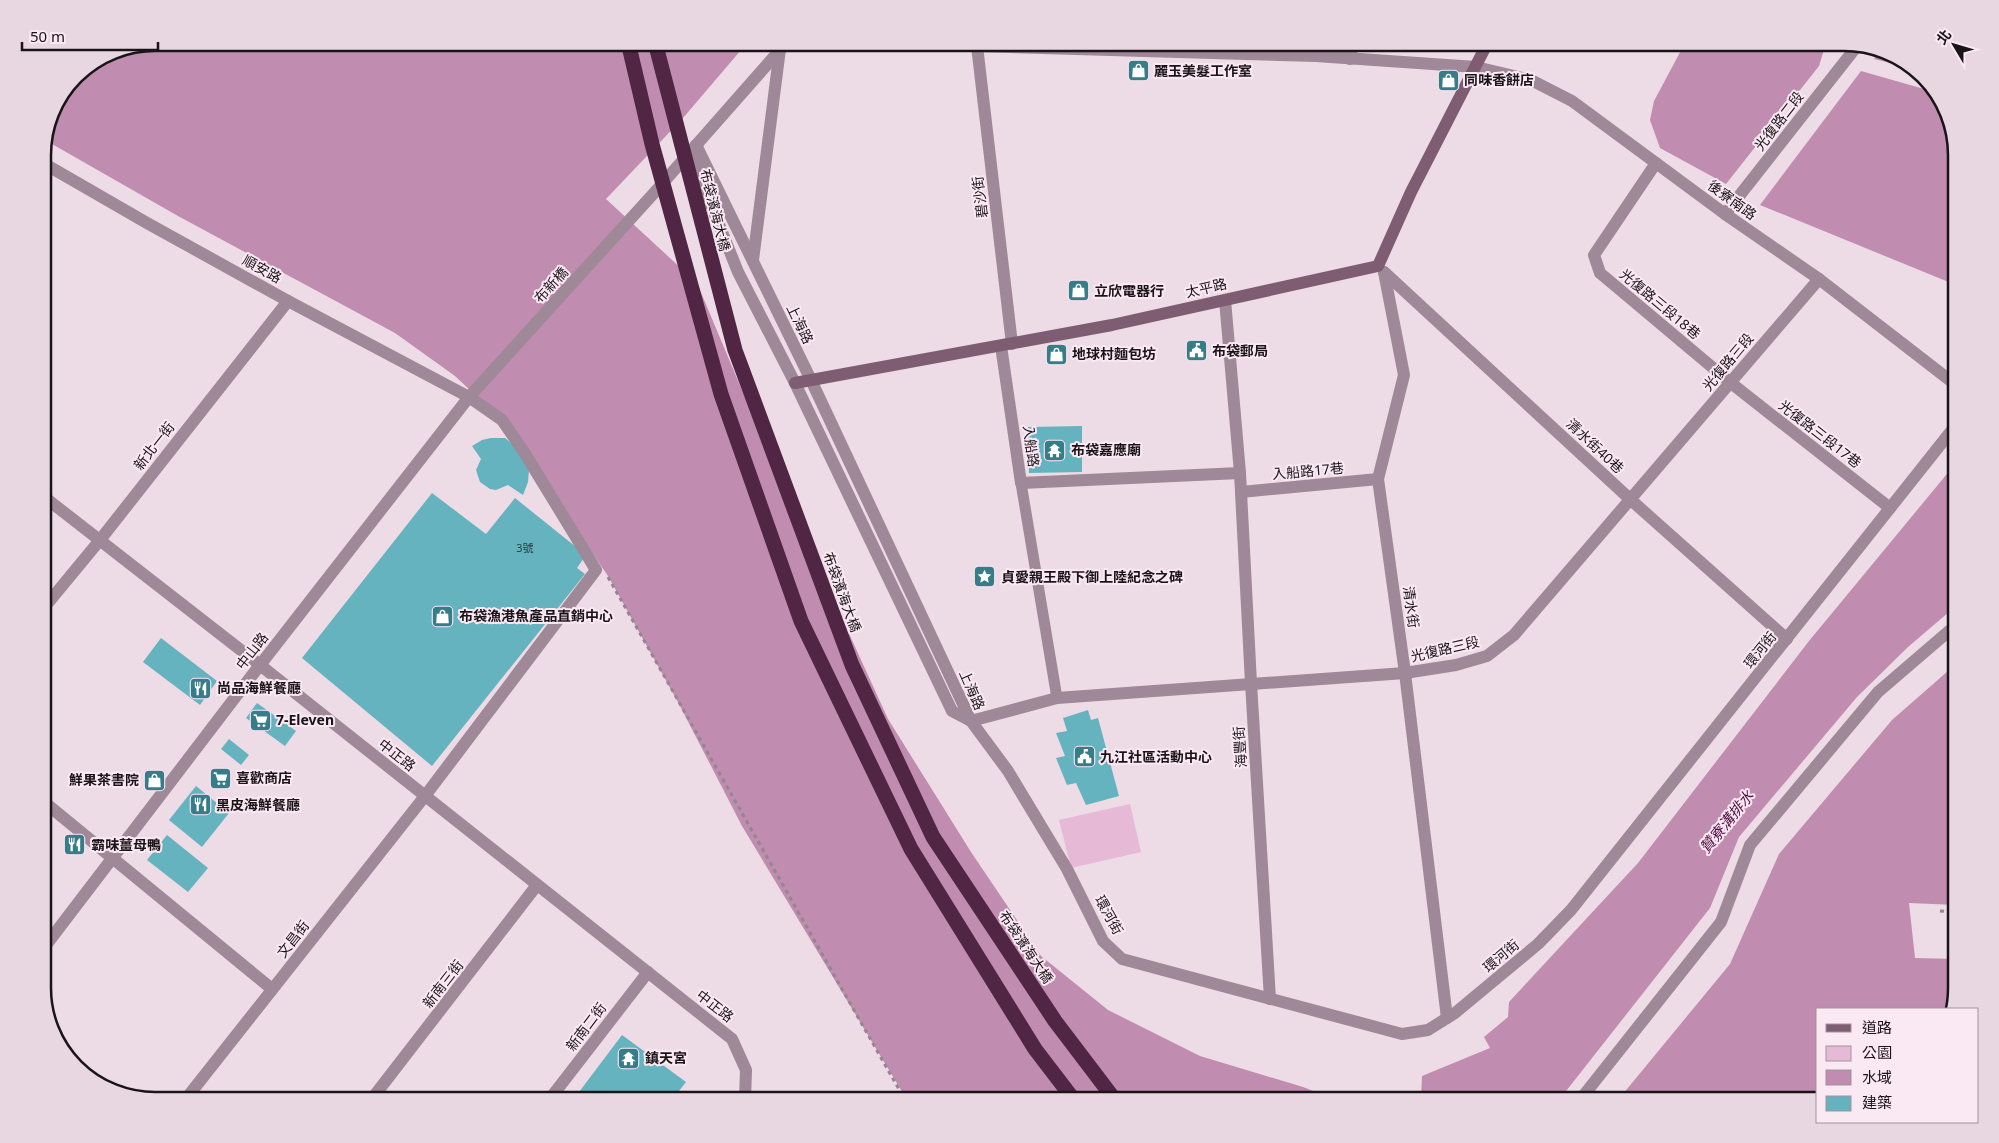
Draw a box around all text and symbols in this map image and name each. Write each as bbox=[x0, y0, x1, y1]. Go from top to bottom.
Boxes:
scale bar bbox=[22, 20, 159, 52]
north arrow bbox=[1929, 20, 1979, 70]
text: 北 bbox=[1932, 25, 1955, 48]
text: 50 m bbox=[30, 26, 65, 46]
shop icon: 麗玉美髮工作室 bbox=[1126, 59, 1150, 83]
place label: 麗玉美髮工作室 bbox=[1154, 61, 1252, 80]
shop icon: 同味香餅店 bbox=[1436, 68, 1460, 92]
place label: 同味香餅店 bbox=[1464, 70, 1534, 89]
street label: 光復路二段 bbox=[1750, 87, 1808, 154]
street label: 布袋濱海大橋 bbox=[696, 167, 735, 253]
street label: 碧沙街 bbox=[968, 175, 991, 219]
street label: 後寮南路 bbox=[1704, 175, 1761, 224]
street label: 順安路 bbox=[239, 250, 285, 287]
street label: 布新橋 bbox=[530, 263, 572, 307]
street label: 光復路三段18巷 bbox=[1616, 264, 1705, 343]
street label: 太平路 bbox=[1183, 274, 1228, 301]
shop icon: 立欣電器行 bbox=[1066, 279, 1090, 303]
place label: 立欣電器行 bbox=[1094, 281, 1164, 300]
street label: 上海路 bbox=[783, 301, 818, 347]
street label: 光復路三段 bbox=[1698, 329, 1757, 395]
public building icon: 布袋郵局 bbox=[1184, 339, 1208, 363]
place label: 布袋郵局 bbox=[1212, 341, 1268, 360]
shop icon: 地球村麵包坊 bbox=[1044, 342, 1068, 366]
place label: 地球村麵包坊 bbox=[1072, 344, 1156, 363]
street label: 光復路三段17巷 bbox=[1775, 395, 1866, 472]
street label: 清水街40巷 bbox=[1563, 414, 1628, 477]
street label: 新北一街 bbox=[129, 418, 178, 474]
street label: 入船路 bbox=[1019, 424, 1044, 468]
temple icon: 布袋嘉應廟 bbox=[1043, 438, 1067, 462]
place label: 布袋嘉應廟 bbox=[1071, 440, 1141, 459]
street label: 入船路17巷 bbox=[1271, 458, 1345, 483]
house number: 3號 bbox=[516, 540, 534, 555]
street label: 布袋濱海大橋 bbox=[819, 549, 866, 635]
place icon: 貞愛親王殿下御上陸紀念之碑 bbox=[973, 565, 997, 589]
place label: 貞愛親王殿下御上陸紀念之碑 bbox=[1001, 567, 1183, 586]
street label: 清水街 bbox=[1399, 585, 1424, 629]
shop icon: 布袋漁港魚產品直銷中心 bbox=[431, 604, 455, 628]
place label: 布袋漁港魚產品直銷中心 bbox=[459, 606, 613, 625]
street label: 環河街 bbox=[1739, 627, 1780, 672]
street label: 中山路 bbox=[231, 628, 272, 673]
street label: 光復路三段 bbox=[1409, 631, 1481, 666]
street label: 上海路 bbox=[955, 667, 990, 713]
restaurant icon: 尚品海鮮餐廳 bbox=[189, 676, 213, 700]
place label: 尚品海鮮餐廳 bbox=[217, 678, 301, 697]
supermarket icon: 7-Eleven bbox=[248, 708, 272, 732]
place label: 7-Eleven bbox=[276, 710, 334, 729]
street label: 海豐街 bbox=[1229, 725, 1250, 769]
street label: 中正路 bbox=[375, 734, 420, 775]
public building icon: 九江社區活動中心 bbox=[1072, 745, 1096, 769]
place label: 九江社區活動中心 bbox=[1100, 747, 1212, 766]
supermarket icon: 喜歡商店 bbox=[208, 766, 232, 790]
shop icon: 鮮果茶書院 bbox=[143, 768, 167, 792]
place label: 喜歡商店 bbox=[236, 768, 292, 787]
place label: 鮮果茶書院 bbox=[69, 770, 139, 789]
water label: 贊寮溝排水 bbox=[1695, 785, 1758, 857]
restaurant icon: 黑皮海鮮餐廳 bbox=[188, 793, 212, 817]
place label: 黑皮海鮮餐廳 bbox=[216, 795, 300, 814]
restaurant icon: 霸味薑母鴨 bbox=[63, 833, 87, 857]
place label: 霸味薑母鴨 bbox=[91, 835, 161, 854]
street label: 環河街 bbox=[1091, 892, 1128, 938]
street label: 布袋濱海大橋 bbox=[995, 907, 1058, 987]
street label: 文昌街 bbox=[272, 916, 313, 961]
street label: 環河街 bbox=[1478, 935, 1523, 976]
street label: 新南三街 bbox=[418, 956, 467, 1012]
street label: 中正路 bbox=[693, 985, 738, 1026]
street label: 新南二街 bbox=[561, 999, 610, 1055]
legend bbox=[1816, 1008, 1979, 1123]
text: 道路 bbox=[1862, 1017, 1892, 1037]
text: 公園 bbox=[1862, 1042, 1892, 1062]
temple icon: 鎮天宮 bbox=[617, 1046, 641, 1070]
place label: 鎮天宮 bbox=[645, 1048, 687, 1067]
text: 水域 bbox=[1862, 1067, 1892, 1087]
text: 建築 bbox=[1862, 1092, 1892, 1112]

